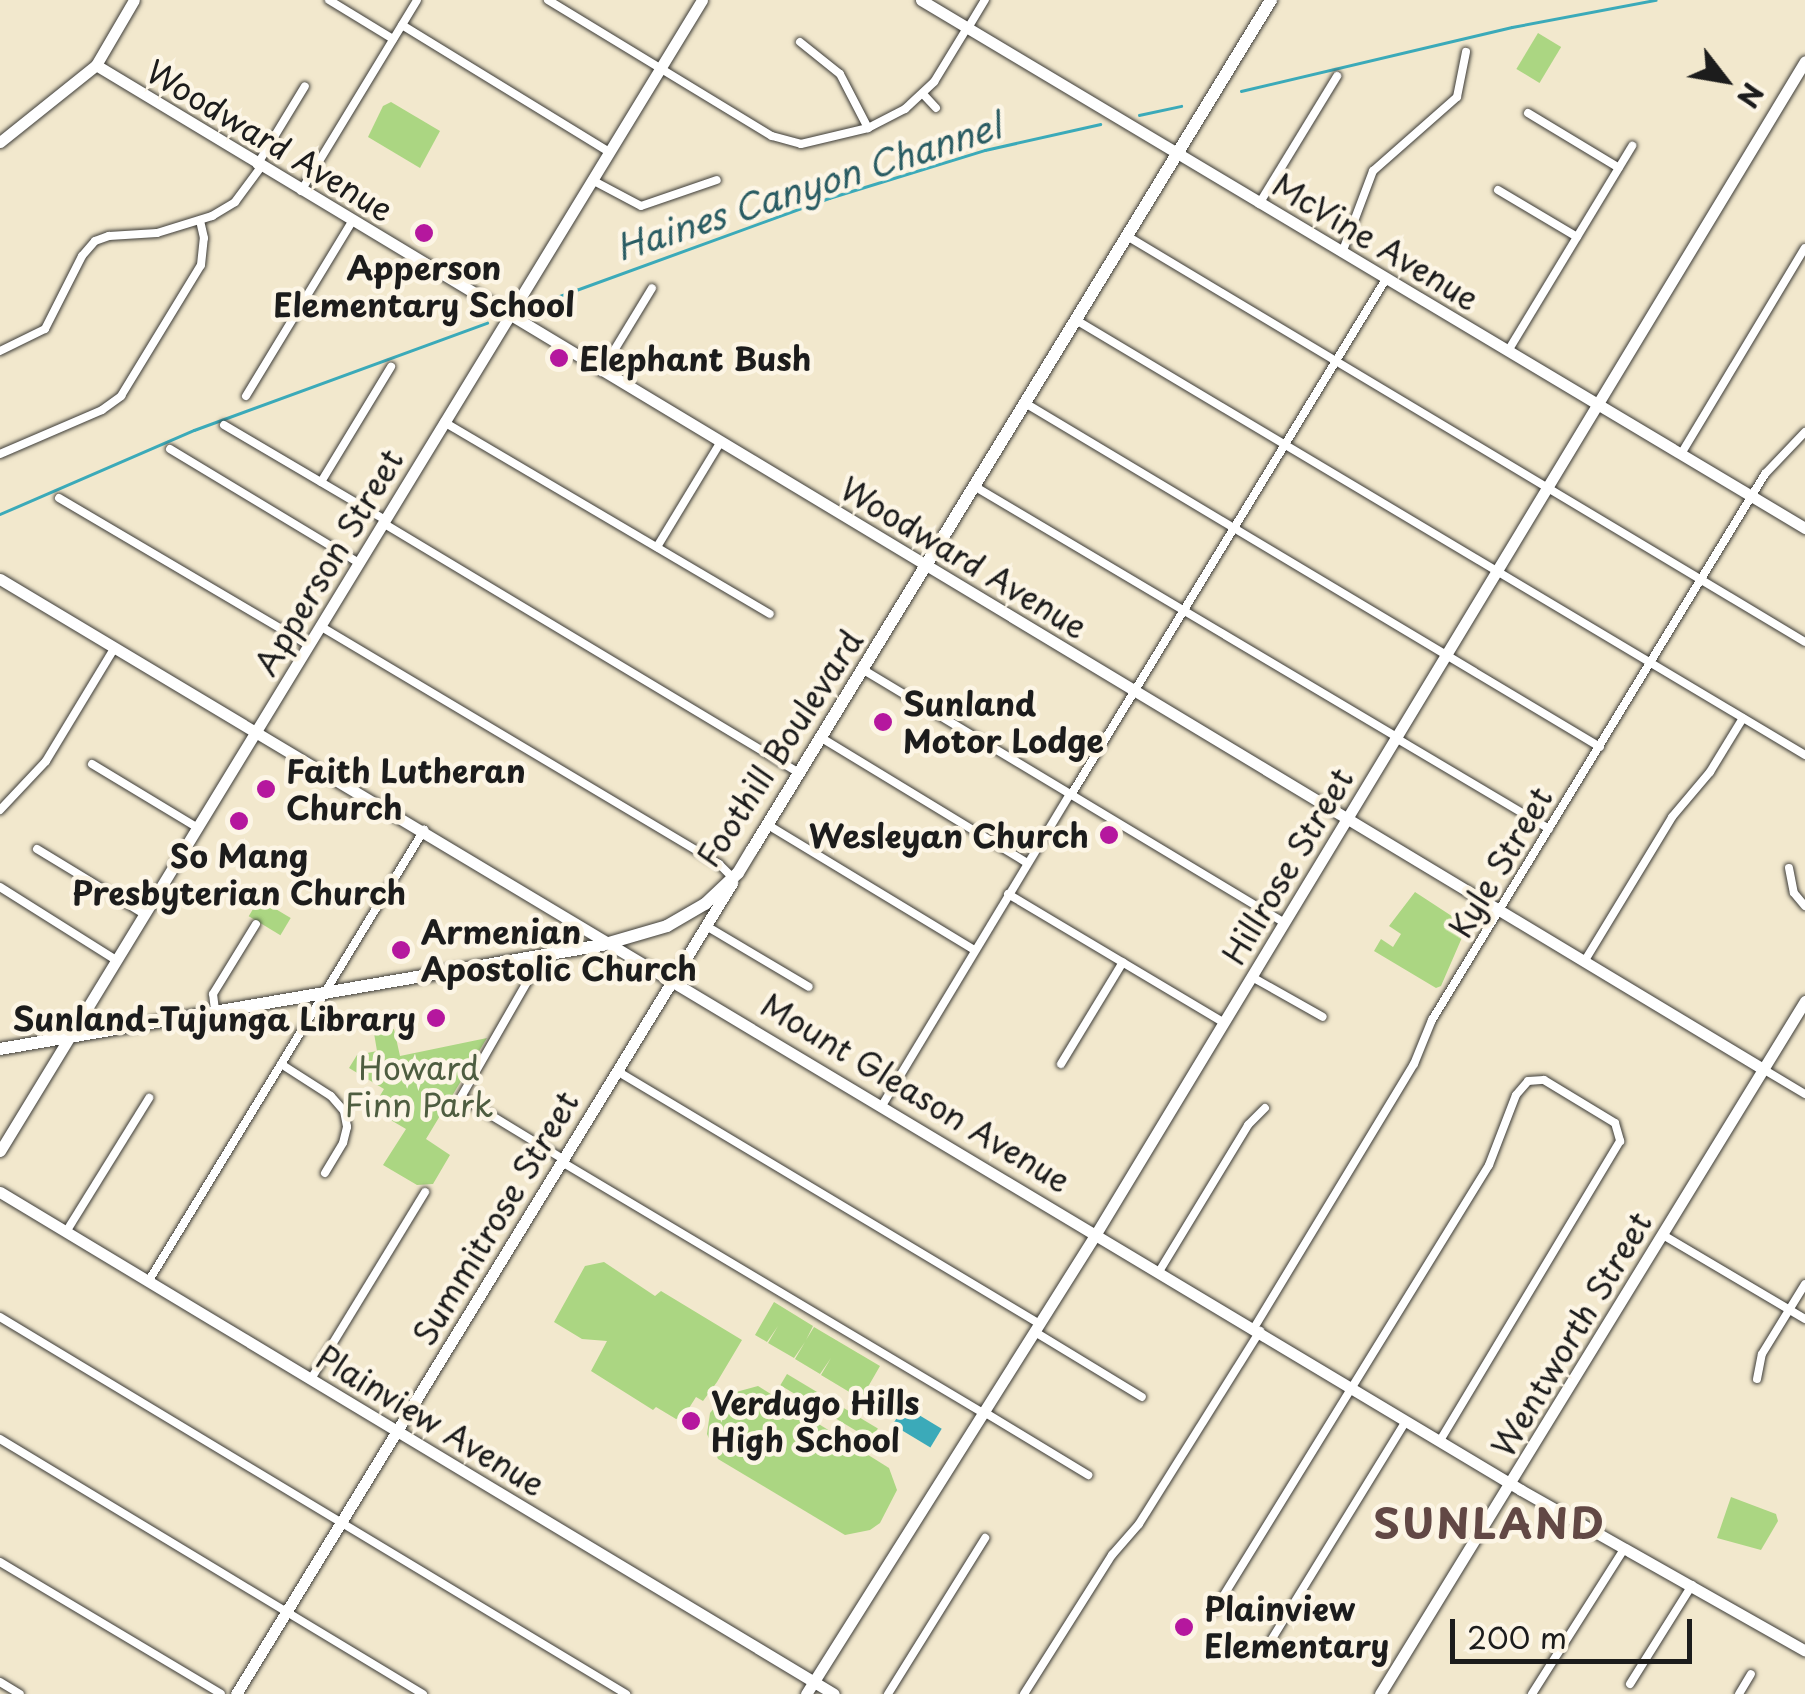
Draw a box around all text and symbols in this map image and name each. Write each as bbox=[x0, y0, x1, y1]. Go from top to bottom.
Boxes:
north arrow bbox=[1675, 30, 1775, 130]
street label: Woodward Avenue bbox=[138, 50, 402, 230]
text: N bbox=[1727, 75, 1775, 116]
water label: Haines Canyon Channel bbox=[608, 103, 1008, 269]
street label: McVine Avenue bbox=[1266, 164, 1486, 318]
marker: Apperson Elementary School bbox=[413, 222, 435, 244]
place label: Apperson Elementary School bbox=[273, 249, 575, 324]
place label: Elephant Bush bbox=[579, 339, 811, 377]
marker: Elephant Bush bbox=[548, 347, 570, 369]
street label: Apperson Street bbox=[246, 443, 410, 681]
street label: Woodward Avenue bbox=[832, 467, 1096, 647]
street label: Foothill Boulevard bbox=[688, 622, 870, 874]
place label: Sunland Motor Lodge bbox=[903, 685, 1104, 760]
marker: Sunland Motor Lodge bbox=[872, 711, 894, 733]
place label: Faith Lutheran Church bbox=[286, 752, 527, 827]
street label: Hillrose Street bbox=[1214, 761, 1360, 971]
marker: Faith Lutheran Church bbox=[255, 778, 277, 800]
street label: Kyle Street bbox=[1440, 779, 1560, 945]
marker: So Mang Presbyterian Church bbox=[228, 810, 250, 832]
place label: Wesleyan Church bbox=[810, 816, 1089, 854]
marker: Wesleyan Church bbox=[1098, 824, 1120, 846]
place label: So Mang Presbyterian Church bbox=[72, 837, 406, 912]
place label: Armenian Apostolic Church bbox=[421, 913, 699, 988]
marker: Armenian Apostolic Church bbox=[390, 939, 412, 961]
street label: Mount Gleason Avenue bbox=[756, 985, 1076, 1199]
place label: Sunland-Tujunga Library bbox=[13, 999, 416, 1037]
marker: Sunland-Tujunga Library bbox=[425, 1007, 447, 1029]
park label: Howard Finn Park bbox=[345, 1049, 493, 1124]
street label: Summitrose Street bbox=[404, 1084, 586, 1352]
street label: Wentworth Street bbox=[1482, 1204, 1660, 1464]
street label: Plainview Avenue bbox=[310, 1337, 552, 1503]
place label: Verdugo Hills High School bbox=[711, 1384, 919, 1459]
marker: Verdugo Hills High School bbox=[680, 1410, 702, 1432]
district label: SUNLAND bbox=[1374, 1497, 1606, 1547]
place label: Plainview Elementary bbox=[1204, 1590, 1389, 1665]
scale bar bbox=[1455, 1599, 1698, 1661]
text: 200 m bbox=[1467, 1614, 1567, 1659]
marker: Plainview Elementary bbox=[1173, 1616, 1195, 1638]

